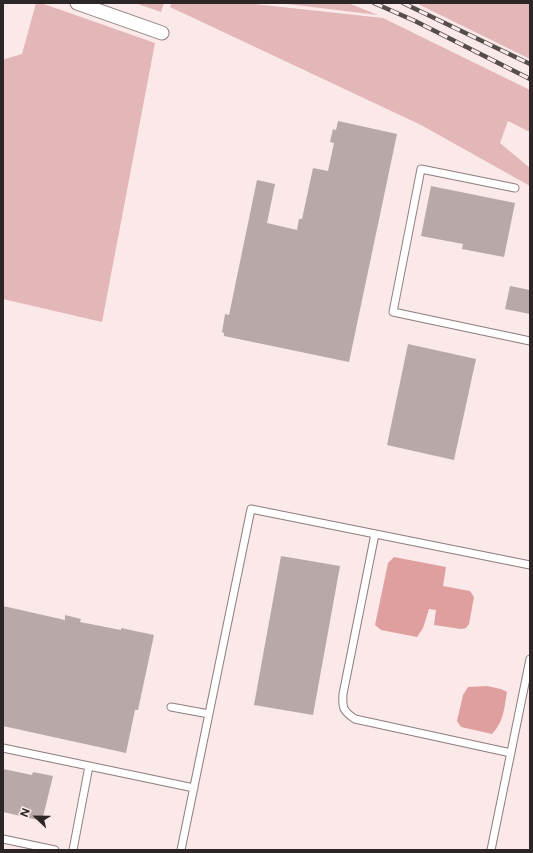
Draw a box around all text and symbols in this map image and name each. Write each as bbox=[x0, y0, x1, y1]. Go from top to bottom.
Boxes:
north arrow bbox=[16, 797, 56, 837]
text: N bbox=[18, 806, 32, 819]

